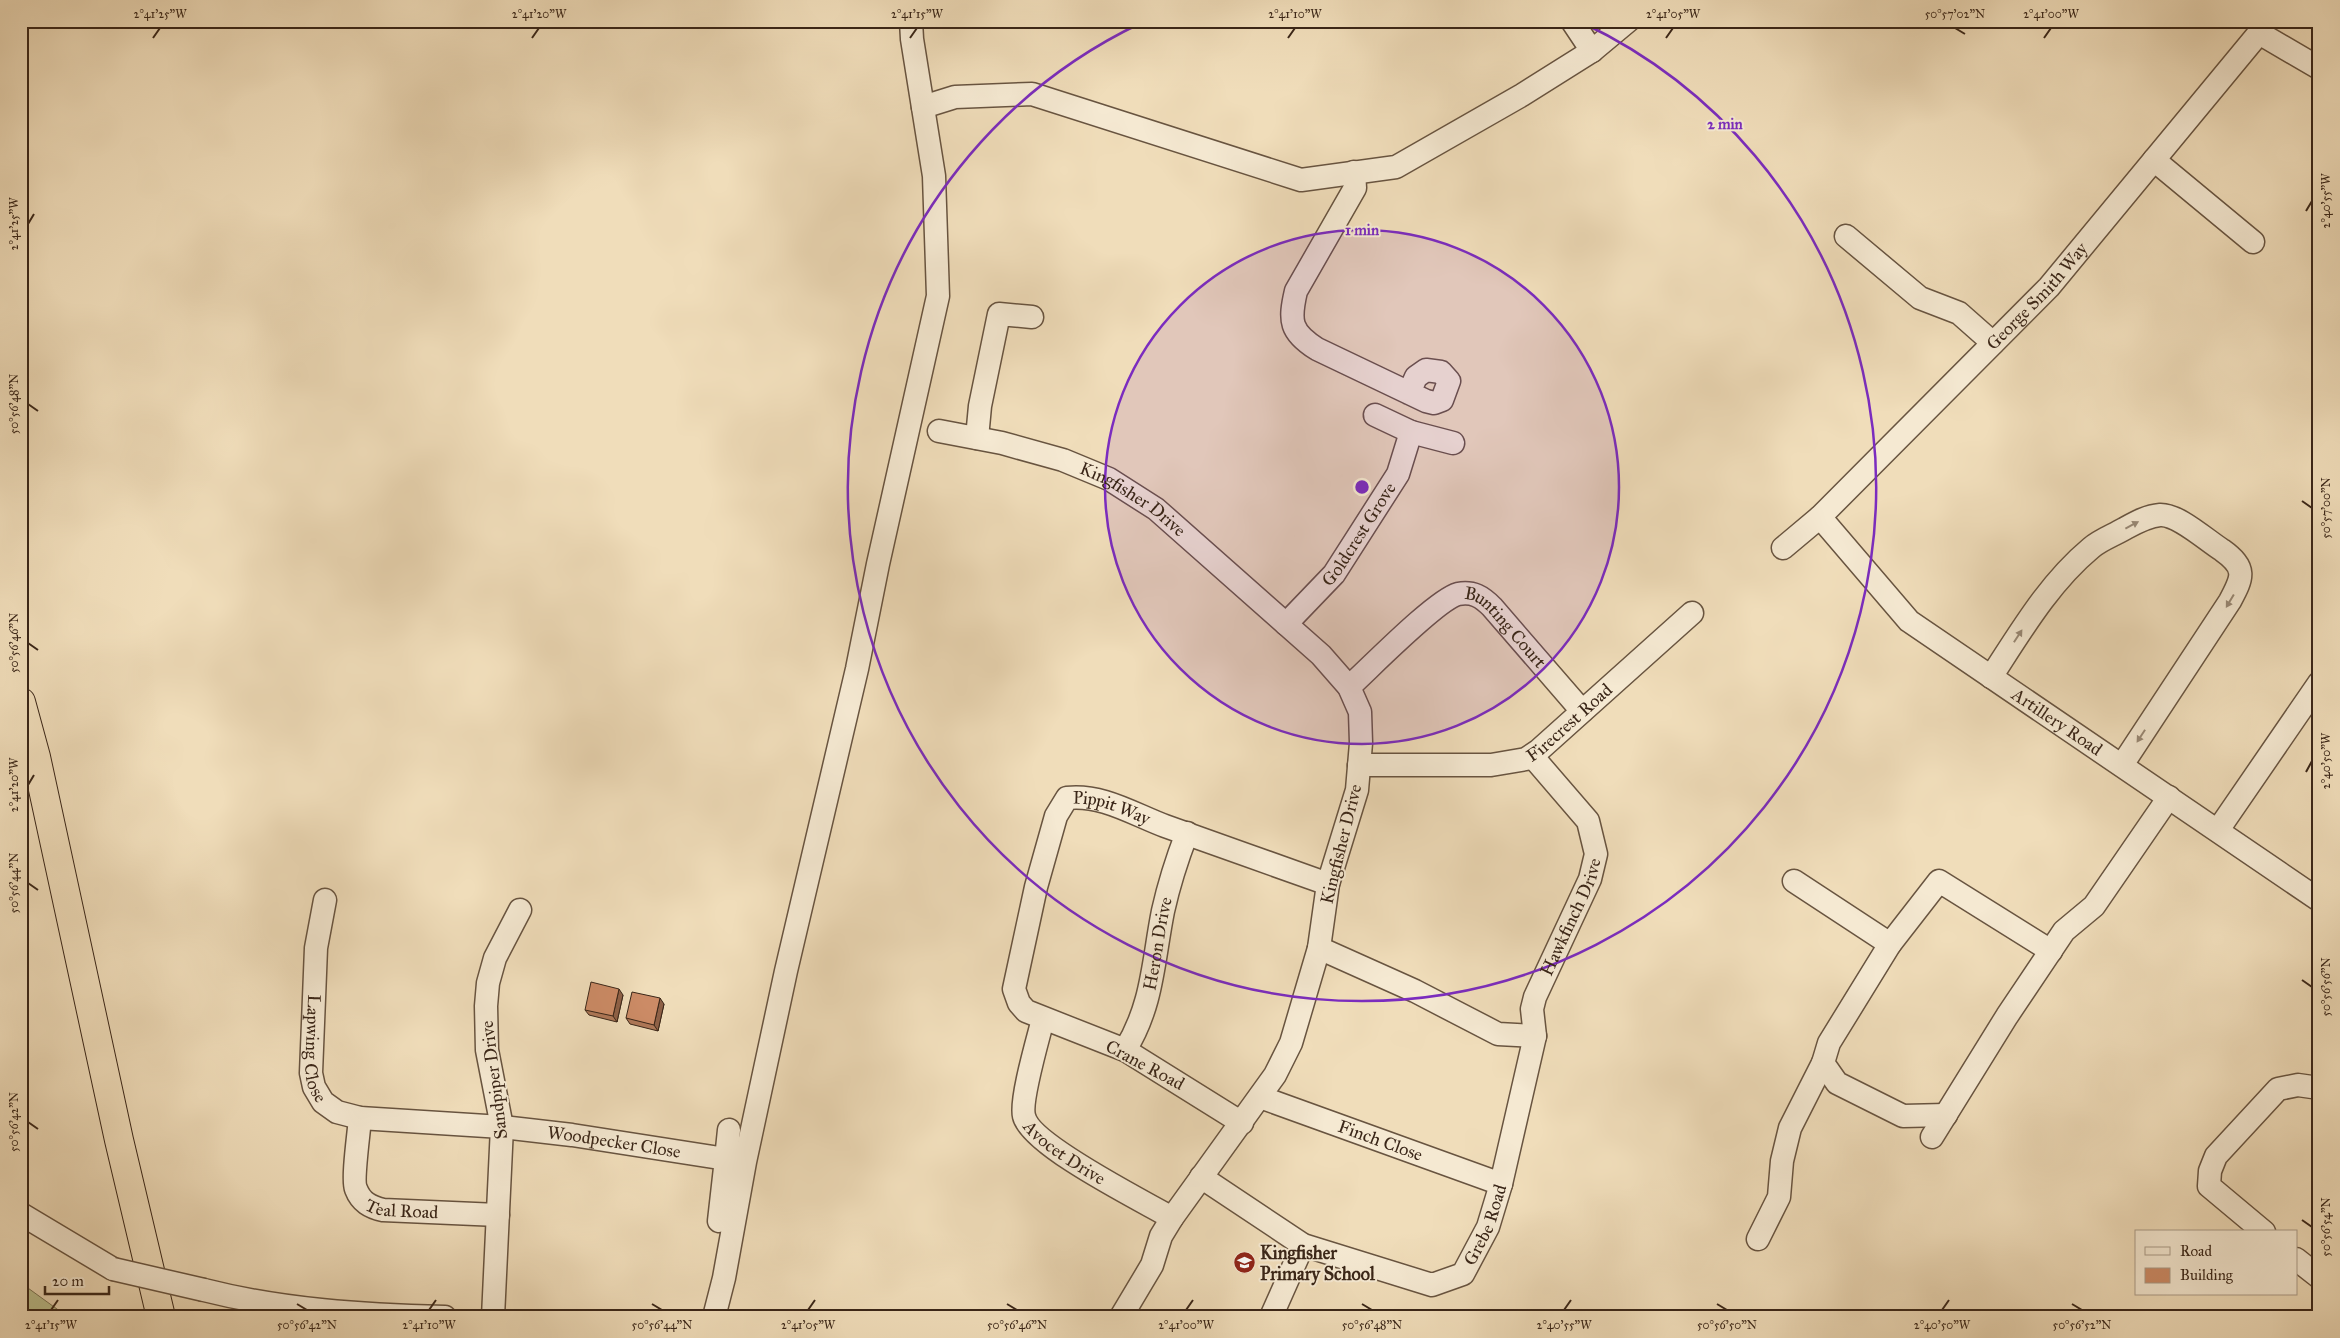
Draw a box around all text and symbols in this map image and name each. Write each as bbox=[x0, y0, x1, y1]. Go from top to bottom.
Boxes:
text: 2°41'25"W bbox=[133, 7, 187, 21]
text: 2°41'20"W bbox=[512, 7, 567, 21]
text: 2°41'15"W bbox=[891, 7, 944, 21]
text: 2°41'10"W bbox=[1268, 7, 1322, 21]
text: 2°41'05"W bbox=[1646, 7, 1701, 21]
text: 50°57'02"N bbox=[1925, 7, 1985, 21]
text: 2°41'00"W bbox=[2023, 7, 2079, 21]
text: 2 min bbox=[1707, 115, 1744, 133]
text: 2°40'55"W bbox=[2319, 173, 2333, 229]
text: 2°41'25"W bbox=[7, 197, 21, 251]
text: 1 min bbox=[1345, 221, 1380, 239]
street label: George Smith Way bbox=[1982, 237, 2093, 355]
text: 50°56'48"N bbox=[7, 374, 21, 434]
street label: Kingfisher Drive bbox=[1077, 457, 1191, 541]
text: 50°57'00"N bbox=[2319, 477, 2333, 539]
street label: Goldcrest Grove bbox=[1317, 478, 1401, 591]
centre of rings bbox=[1353, 478, 1371, 496]
one-way arrow bbox=[2126, 520, 2139, 529]
street label: Bunting Court bbox=[1463, 582, 1551, 673]
one-way arrow bbox=[2225, 594, 2234, 607]
text: 50°56'46"N bbox=[7, 613, 21, 673]
one-way arrow bbox=[2013, 629, 2023, 643]
street label: Firecrest Road bbox=[1522, 679, 1617, 767]
street label: Artillery Road bbox=[2007, 683, 2107, 760]
one-way arrow bbox=[2136, 730, 2145, 743]
text: 2°40'50"W bbox=[2319, 732, 2333, 789]
text: 2°41'20"W bbox=[7, 757, 21, 812]
street label: Kingfisher Drive bbox=[1316, 782, 1367, 906]
street label: Pippit Way bbox=[1073, 786, 1154, 830]
text: 50°56'44"N bbox=[7, 853, 21, 913]
street label: Hawkfinch Drive bbox=[1535, 856, 1606, 979]
street label: Heron Drive bbox=[1138, 895, 1177, 992]
text: 50°56'56"N bbox=[2319, 957, 2333, 1017]
street label: Lapwing Close bbox=[300, 994, 332, 1107]
street label: Sandpiper Drive bbox=[476, 1019, 512, 1141]
street label: Crane Road bbox=[1102, 1035, 1188, 1095]
text: 50°56'42"N bbox=[7, 1092, 21, 1152]
street label: Avocet Drive bbox=[1018, 1115, 1109, 1190]
street label: Finch Close bbox=[1335, 1115, 1426, 1166]
street label: Woodpecker Close bbox=[546, 1121, 682, 1163]
street label: Grebe Road bbox=[1459, 1182, 1511, 1269]
street label: Teal Road bbox=[362, 1194, 439, 1223]
text: 50°56'54"N bbox=[2319, 1197, 2333, 1257]
legend bbox=[2135, 1230, 2298, 1296]
place label: Kingfisher Primary School bbox=[1260, 1242, 1376, 1286]
text: Road bbox=[2180, 1242, 2212, 1260]
school or university icon: Kingfisher Primary School bbox=[1232, 1251, 1256, 1275]
scale bar bbox=[45, 1263, 109, 1295]
text: Building bbox=[2180, 1266, 2234, 1284]
text: 20 m bbox=[52, 1272, 84, 1290]
text: 2°41'15"W bbox=[25, 1318, 78, 1332]
text: 50°56'42"N bbox=[277, 1318, 337, 1332]
text: 2°41'10"W bbox=[402, 1318, 456, 1332]
text: 50°56'44"N bbox=[632, 1318, 692, 1332]
text: 2°41'05"W bbox=[781, 1318, 836, 1332]
text: 50°56'46"N bbox=[987, 1318, 1047, 1332]
text: 2°41'00"W bbox=[1158, 1318, 1214, 1332]
text: 50°56'48"N bbox=[1342, 1318, 1402, 1332]
text: 2°40'55"W bbox=[1536, 1318, 1592, 1332]
text: 50°56'50"N bbox=[1697, 1318, 1757, 1332]
text: 2°40'50"W bbox=[1914, 1318, 1971, 1332]
text: 50°56'52"N bbox=[2053, 1318, 2111, 1332]

